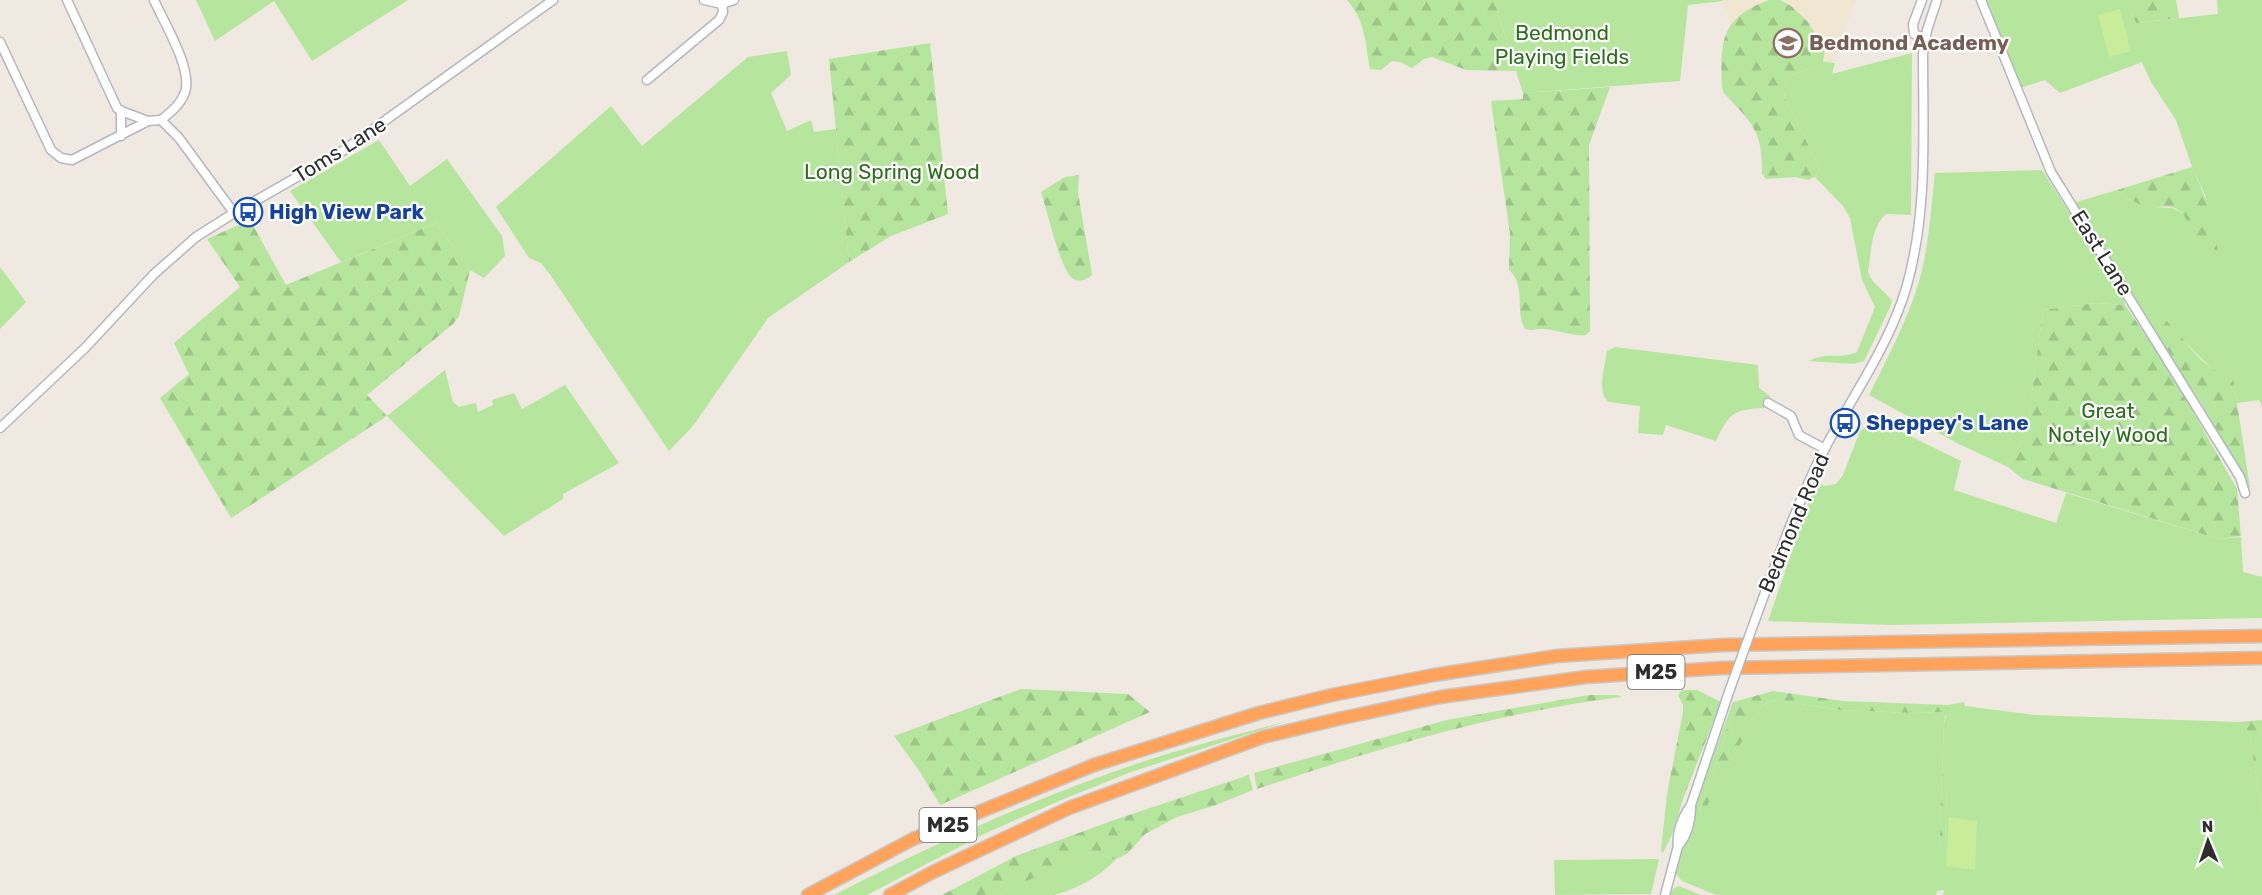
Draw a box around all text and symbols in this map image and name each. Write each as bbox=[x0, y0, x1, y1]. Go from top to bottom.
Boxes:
park label: Bedmond Playing Fields bbox=[1495, 20, 1629, 69]
school or university icon: Bedmond Academy bbox=[1772, 27, 1804, 59]
place label: Bedmond Academy bbox=[1809, 30, 2010, 55]
street label: Toms Lane bbox=[289, 111, 391, 188]
park label: Long Spring Wood bbox=[804, 159, 980, 184]
bus stop icon: High View Park bbox=[232, 196, 264, 228]
place label: High View Park bbox=[269, 199, 425, 224]
street label: East Lane bbox=[2066, 205, 2139, 300]
park label: Great Notely Wood bbox=[2048, 398, 2168, 447]
bus stop icon: Sheppey's Lane bbox=[1829, 407, 1861, 439]
place label: Sheppey's Lane bbox=[1866, 410, 2029, 435]
street label: Bedmond Road bbox=[1753, 449, 1834, 596]
road number: M25 bbox=[1628, 655, 1684, 689]
road number: M25 bbox=[920, 808, 976, 842]
north arrow bbox=[2178, 811, 2238, 871]
text: N bbox=[2201, 817, 2214, 836]

